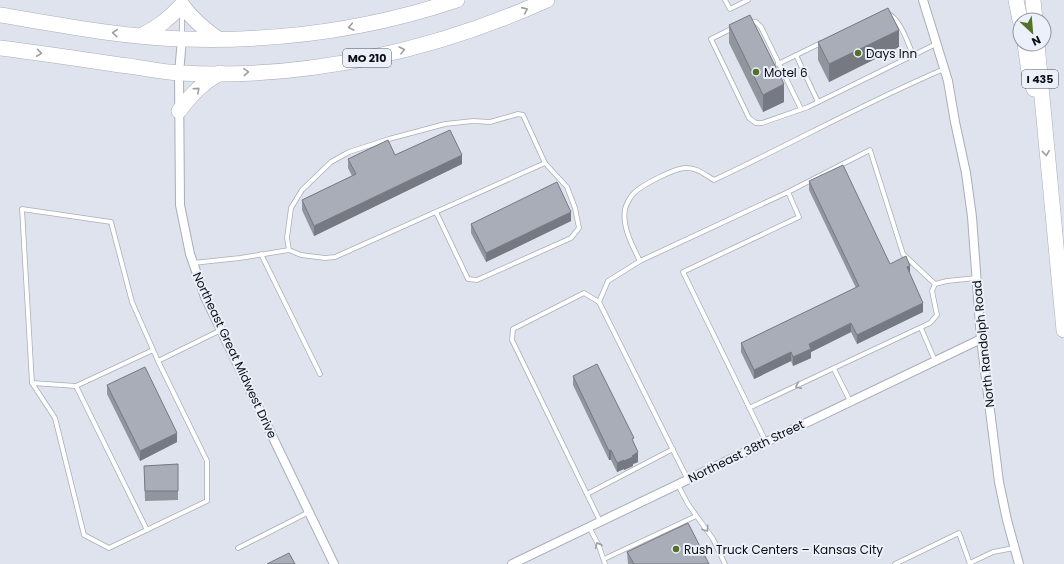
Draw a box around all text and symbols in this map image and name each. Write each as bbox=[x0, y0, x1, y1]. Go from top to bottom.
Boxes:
one-way arrow bbox=[521, 7, 529, 15]
north arrow bbox=[1012, 12, 1052, 52]
one-way arrow bbox=[348, 23, 354, 31]
one-way arrow bbox=[112, 28, 118, 37]
text: N bbox=[1029, 32, 1044, 50]
place label: Days Inn bbox=[866, 45, 917, 62]
one-way arrow bbox=[399, 47, 405, 55]
one-way arrow bbox=[36, 48, 42, 57]
marker: Days Inn bbox=[853, 48, 863, 58]
road number: MO 210 bbox=[343, 49, 391, 67]
place label: Motel 6 bbox=[764, 64, 808, 81]
marker: Motel 6 bbox=[751, 67, 761, 77]
one-way arrow bbox=[243, 68, 249, 77]
road number: I 435 bbox=[1022, 70, 1058, 88]
one-way arrow bbox=[192, 87, 200, 94]
one-way arrow bbox=[1042, 150, 1051, 156]
street label: Northeast Great Midwest Drive bbox=[189, 269, 281, 441]
street label: North Randolph Road bbox=[968, 280, 998, 408]
one-way arrow bbox=[795, 381, 802, 389]
street label: Northeast 38th Street bbox=[685, 416, 807, 486]
one-way arrow bbox=[701, 525, 709, 532]
place label: Rush Truck Centers – Kansas City bbox=[684, 541, 883, 558]
one-way arrow bbox=[595, 542, 603, 549]
marker: Rush Truck Centers – Kansas City bbox=[671, 544, 681, 554]

